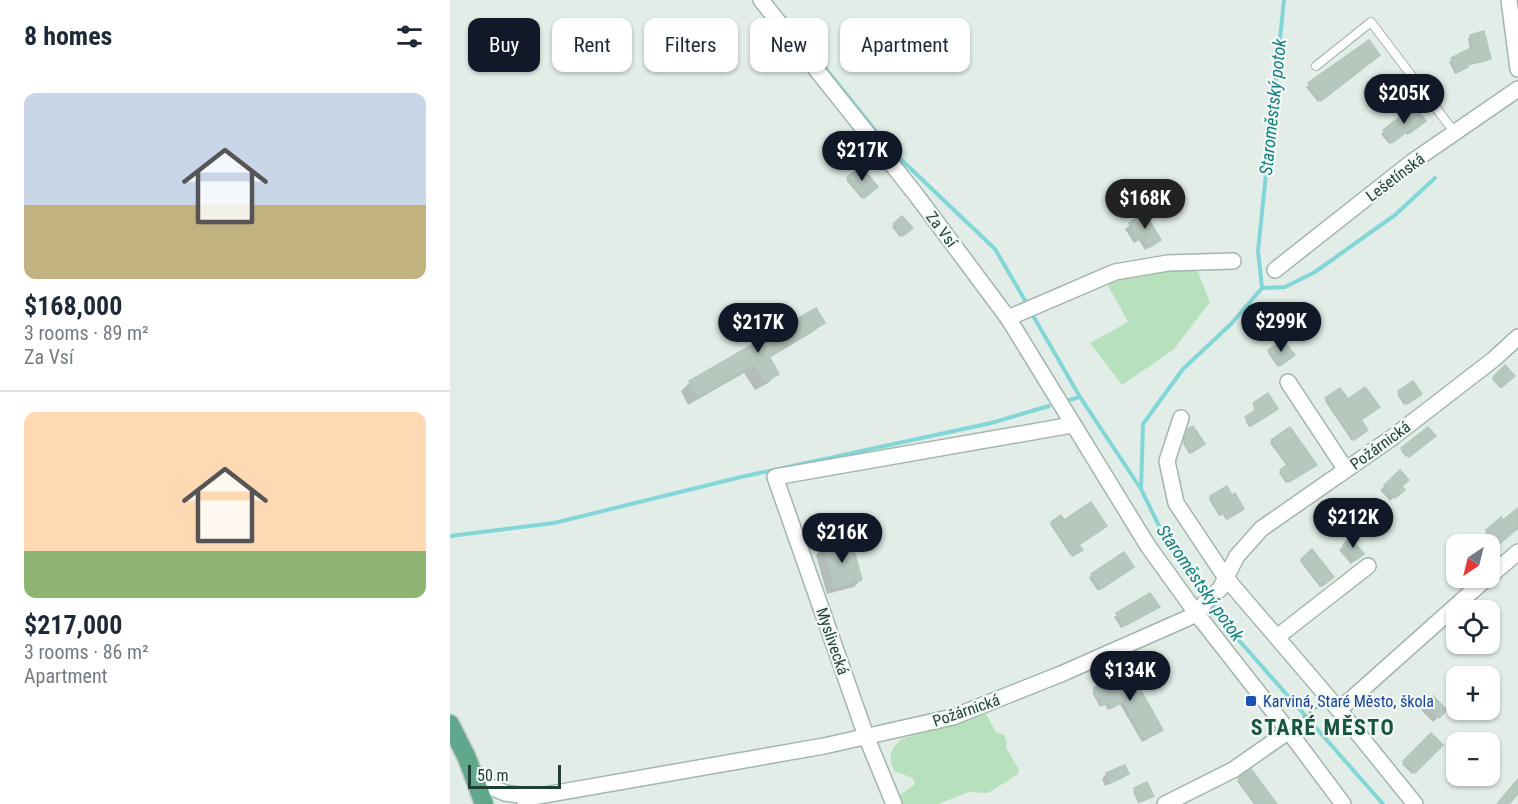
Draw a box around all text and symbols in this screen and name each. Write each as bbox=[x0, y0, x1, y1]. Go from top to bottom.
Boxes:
chip: Buy bbox=[468, 18, 540, 72]
chip: Rent bbox=[552, 18, 632, 72]
chip: Filters bbox=[644, 18, 738, 72]
chip: New bbox=[750, 18, 828, 72]
chip: Apartment bbox=[840, 18, 970, 72]
icon: filters bbox=[393, 20, 426, 53]
text: 8 homes bbox=[24, 21, 112, 51]
water label: Staroměstský potok bbox=[1255, 37, 1290, 176]
pin: $205K bbox=[1362, 74, 1446, 125]
text: $205K bbox=[1378, 81, 1430, 105]
pin: $217K bbox=[820, 131, 904, 182]
icon: home bbox=[171, 132, 279, 240]
text: $217K bbox=[836, 138, 888, 162]
street label: Lešetínská bbox=[1362, 149, 1428, 206]
pin: $168K bbox=[1103, 179, 1187, 230]
text: $168K bbox=[1119, 186, 1171, 210]
street label: Za Vsí bbox=[922, 208, 962, 252]
text: $168,000 bbox=[24, 291, 122, 321]
pin: $299K bbox=[1239, 302, 1323, 353]
pin: $217K bbox=[716, 303, 800, 354]
text: $299K bbox=[1255, 309, 1307, 333]
text: $217K bbox=[732, 310, 784, 334]
text: 3 rooms · 89 m² bbox=[24, 321, 149, 345]
text: Za Vsí bbox=[24, 345, 74, 369]
street label: Požárnická bbox=[1346, 417, 1414, 474]
icon: home bbox=[171, 451, 279, 559]
pin: $212K bbox=[1311, 498, 1395, 549]
text: $212K bbox=[1327, 505, 1379, 529]
pin: $216K bbox=[800, 513, 884, 564]
text: $216K bbox=[816, 520, 868, 544]
water label: Staroměstský potok bbox=[1152, 521, 1249, 646]
north arrow bbox=[1446, 534, 1500, 588]
map controls bbox=[1446, 534, 1500, 786]
button: locate bbox=[1446, 600, 1500, 654]
street label: Myslivecká bbox=[812, 605, 853, 677]
text: $217,000 bbox=[24, 610, 122, 640]
text: 3 rooms · 86 m² bbox=[24, 640, 149, 664]
pin: $134K bbox=[1088, 651, 1172, 702]
text: $134K bbox=[1104, 658, 1156, 682]
text: Apartment bbox=[24, 664, 108, 688]
button: + bbox=[1446, 666, 1500, 720]
street label: Požárnická bbox=[930, 690, 1002, 731]
place label: Karviná, Staré Město, škola bbox=[1263, 692, 1434, 711]
marker: Karviná, Staré Město, škola bbox=[1244, 694, 1258, 708]
district label: STARÉ MĚSTO bbox=[1251, 715, 1395, 740]
button: − bbox=[1446, 732, 1500, 786]
scale bar bbox=[468, 762, 561, 790]
text: 50 m bbox=[477, 766, 509, 785]

